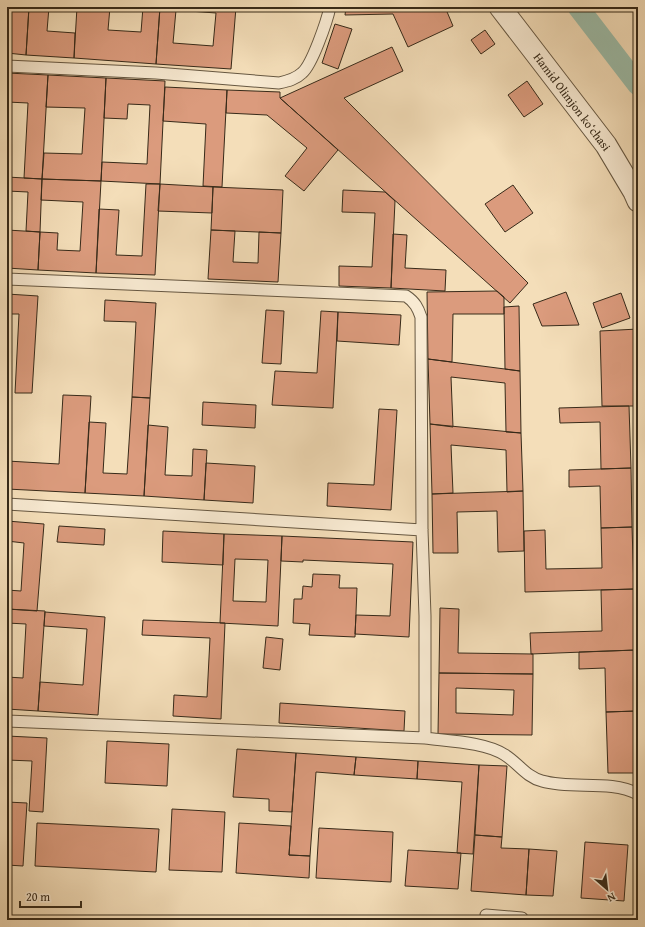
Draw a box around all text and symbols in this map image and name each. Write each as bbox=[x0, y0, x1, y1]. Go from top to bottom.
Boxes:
street label: Hamid Olimjon koʻchasi bbox=[530, 49, 615, 155]
north arrow bbox=[587, 869, 627, 909]
scale bar bbox=[20, 883, 81, 909]
text: 20 m bbox=[26, 888, 50, 905]
text: N bbox=[604, 889, 619, 907]

